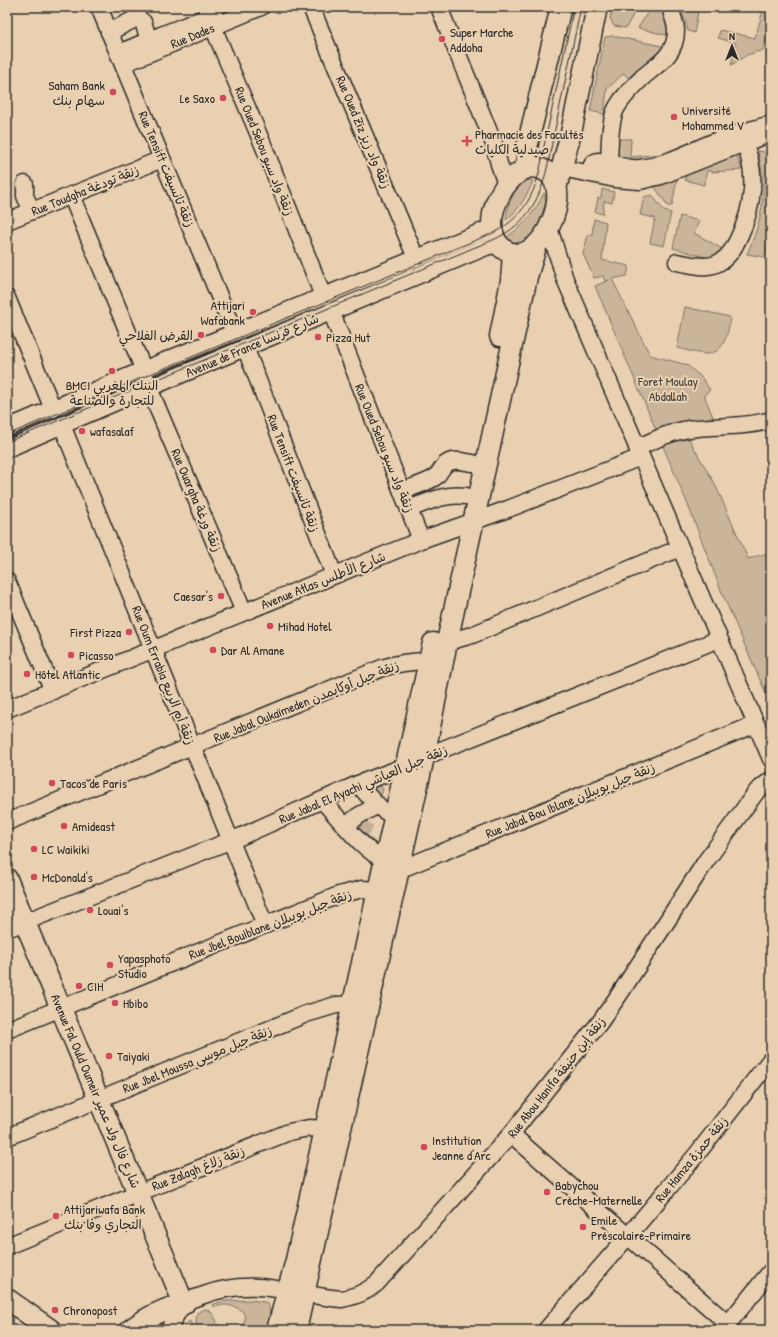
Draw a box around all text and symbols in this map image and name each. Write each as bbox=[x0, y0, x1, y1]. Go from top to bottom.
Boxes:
street label: Rue Dades bbox=[168, 18, 217, 52]
place label: Super Marche Addoha bbox=[450, 23, 513, 56]
north arrow bbox=[712, 26, 752, 66]
text: N bbox=[729, 29, 735, 43]
marker: Super Marche Addoha bbox=[437, 34, 447, 44]
street label: Rue Oued Ziz زنقة واد زيز bbox=[332, 73, 396, 191]
place label: Saham Bank سهام بنك bbox=[49, 76, 106, 111]
street label: Rue Oued Sebou زنقة واد سبو bbox=[231, 84, 299, 218]
marker: Saham Bank سهام بنك bbox=[108, 87, 118, 97]
place label: Le Saxo bbox=[180, 89, 215, 107]
marker: Le Saxo bbox=[218, 93, 228, 103]
place label: Université Mohammed V bbox=[682, 101, 744, 134]
street label: Rue Tensift زنقة تانسيفت bbox=[134, 108, 200, 230]
marker: Université Mohammed V bbox=[669, 112, 679, 122]
place label: Pharmacie des Facultés صيدلية الكليات bbox=[475, 125, 583, 158]
marker: Pharmacie des Facultés صيدلية الكليات bbox=[462, 136, 472, 146]
street label: Rue Toudgha زنقة تودغة bbox=[29, 160, 141, 220]
place label: Attijari Wafabank bbox=[200, 296, 246, 329]
marker: Attijari Wafabank bbox=[248, 307, 258, 317]
street label: Avenue de France شارع فرنسا bbox=[183, 309, 322, 382]
place label: القرض الفلاحي bbox=[119, 326, 193, 347]
place label: Pizza Hut bbox=[326, 328, 371, 346]
marker: القرض الفلاحي bbox=[196, 330, 206, 340]
marker: Pizza Hut bbox=[313, 332, 323, 342]
marker: BMCI البنك المغربي للتجارة والصناعة bbox=[107, 366, 117, 376]
park label: Foret Moulay Abdallah bbox=[637, 372, 698, 405]
place label: BMCI البنك المغربي للتجارة والصناعة bbox=[66, 376, 158, 409]
street label: Rue Oued Sebou زنقة واد سبو bbox=[351, 381, 419, 515]
street label: Rue Tensift زنقة تانسيفت bbox=[263, 412, 325, 534]
place label: wafasalaf bbox=[90, 422, 135, 440]
marker: wafasalaf bbox=[77, 426, 87, 436]
street label: Rue Ouargha زنقة ورغة bbox=[167, 446, 227, 554]
street label: Avenue Atlas شارع الأطلس bbox=[258, 547, 388, 614]
place label: Caesar's bbox=[173, 587, 213, 605]
marker: Caesar's bbox=[216, 591, 226, 601]
street label: Rue Oum Errabia زنقة أم الربيع bbox=[126, 603, 200, 748]
place label: Mihad Hotel bbox=[278, 617, 332, 635]
marker: Mihad Hotel bbox=[265, 621, 275, 631]
place label: First Pizza bbox=[69, 623, 121, 641]
marker: First Pizza bbox=[124, 627, 134, 637]
place label: Dar Al Amane bbox=[221, 641, 284, 659]
marker: Dar Al Amane bbox=[208, 645, 218, 655]
place label: Picasso bbox=[79, 646, 114, 664]
marker: Picasso bbox=[66, 650, 76, 660]
street label: Rue Jabal Oukaïmeden زنقة جبل أوكايمدن bbox=[211, 655, 401, 746]
place label: Hôtel Atlantic bbox=[35, 665, 100, 683]
marker: Hôtel Atlantic bbox=[22, 669, 32, 679]
street label: Rue Jabal El Ayachi زنقة جبل العياشي bbox=[276, 740, 451, 830]
street label: Rue Jabal Bou Iblane زنقة جبل بويبلان bbox=[483, 758, 657, 842]
place label: Tacos de Paris bbox=[60, 774, 127, 792]
marker: Tacos de Paris bbox=[47, 778, 57, 788]
place label: Amideast bbox=[72, 817, 115, 835]
marker: Amideast bbox=[59, 821, 69, 831]
place label: LC Waikiki bbox=[42, 840, 90, 858]
marker: LC Waikiki bbox=[29, 844, 39, 854]
place label: McDonald's bbox=[42, 868, 93, 886]
marker: McDonald's bbox=[29, 872, 39, 882]
street label: Rue Jbel Bouiblane زنقة جبل بويبلان bbox=[186, 885, 354, 963]
place label: Louai's bbox=[98, 901, 128, 919]
marker: Louai's bbox=[85, 905, 95, 915]
place label: Yapasphoto Studio bbox=[118, 949, 170, 982]
marker: Yapasphoto Studio bbox=[105, 960, 115, 970]
place label: CIH bbox=[87, 977, 103, 995]
marker: CIH bbox=[74, 981, 84, 991]
street label: Avenue Fal Ould Oumeir شارع فال ولد عمير bbox=[46, 991, 145, 1191]
place label: Hbibo bbox=[123, 994, 148, 1012]
marker: Hbibo bbox=[110, 998, 120, 1008]
street label: Rue Abou Hanifa زنقة اٍبن حنيفة bbox=[503, 1013, 609, 1141]
street label: Rue Jbel Moussa زنقة جبل موسى bbox=[120, 1021, 275, 1098]
place label: Taiyaki bbox=[117, 1047, 150, 1065]
marker: Taiyaki bbox=[104, 1051, 114, 1061]
street label: Rue Hamza زنقة حمزة bbox=[651, 1112, 731, 1206]
place label: Institution Jeanne d'Arc bbox=[432, 1131, 491, 1164]
street label: Rue Zalagh زنقة زلاغ bbox=[149, 1141, 248, 1196]
marker: Institution Jeanne d'Arc bbox=[419, 1142, 429, 1152]
place label: Babychou Crèche-Maternelle bbox=[555, 1176, 643, 1209]
marker: Babychou Crèche-Maternelle bbox=[542, 1187, 552, 1197]
place label: Attijariwafa Bank التجاري وفا بنك bbox=[64, 1200, 146, 1234]
marker: Attijariwafa Bank التجاري وفا بنك bbox=[51, 1211, 61, 1221]
place label: Emile Préscolaire-Primaire bbox=[591, 1211, 691, 1244]
marker: Emile Préscolaire-Primaire bbox=[578, 1222, 588, 1232]
place label: Chronopost bbox=[63, 1301, 118, 1319]
marker: Chronopost bbox=[50, 1305, 60, 1315]

